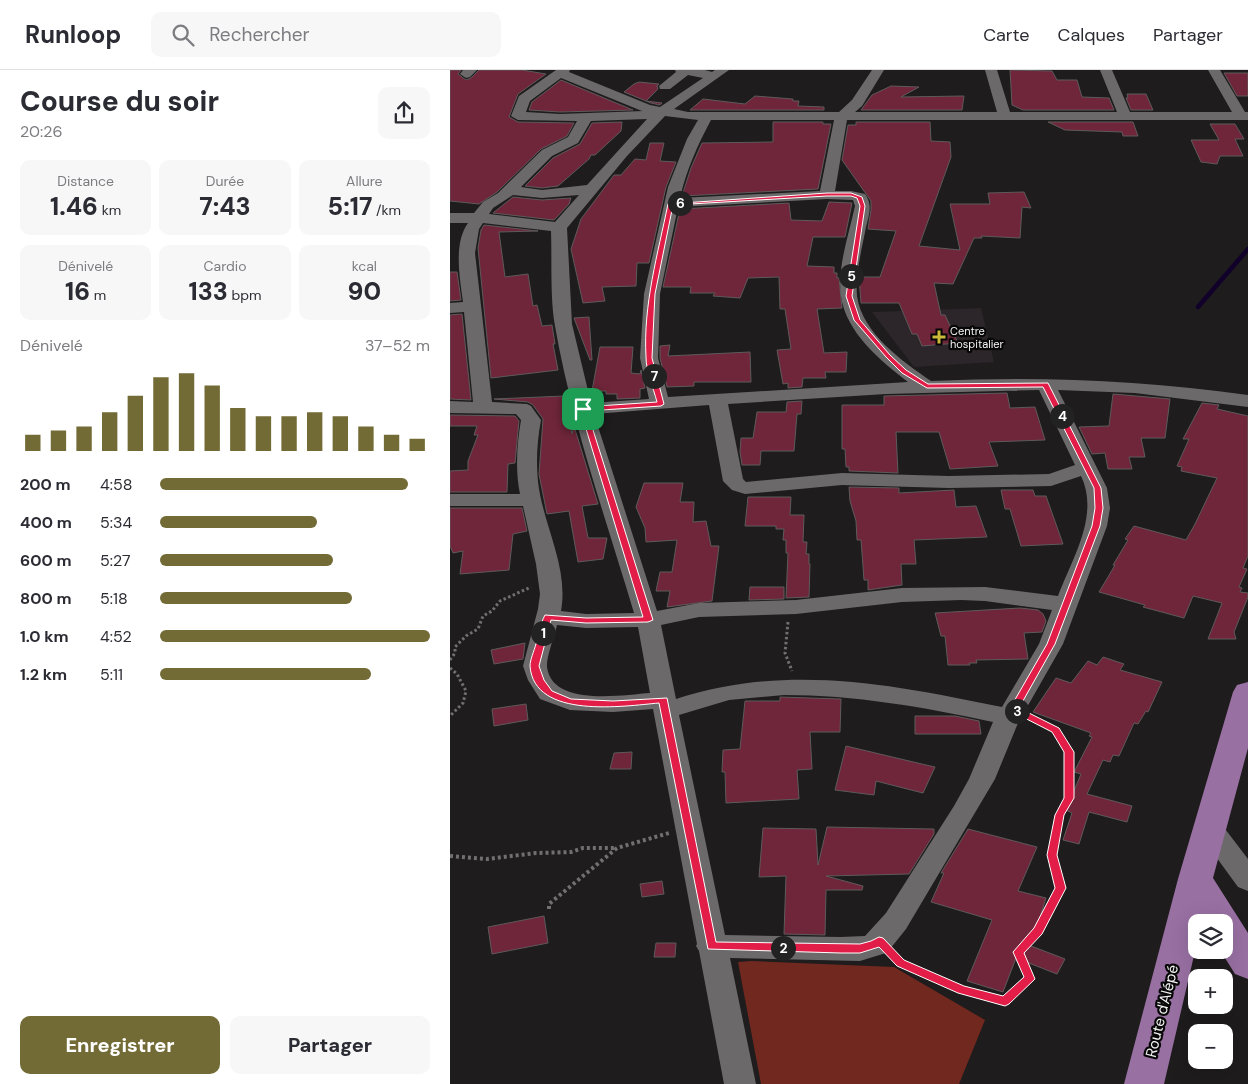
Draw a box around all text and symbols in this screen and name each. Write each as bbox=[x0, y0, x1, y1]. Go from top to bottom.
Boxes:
search box bbox=[151, 12, 501, 57]
text: Runloop bbox=[25, 19, 121, 50]
icon: search bbox=[169, 21, 197, 49]
text: Rechercher bbox=[209, 22, 310, 47]
text: Carte bbox=[983, 23, 1030, 47]
text: Calques bbox=[1058, 23, 1125, 47]
text: Partager bbox=[1153, 23, 1223, 47]
text: Course du soir bbox=[20, 83, 219, 120]
button: share bbox=[378, 87, 430, 139]
text: 20:26 bbox=[20, 121, 63, 142]
text: Distance bbox=[57, 172, 114, 190]
text: Durée bbox=[206, 172, 244, 190]
text: Allure bbox=[346, 172, 383, 190]
text: 1.46 bbox=[50, 190, 98, 223]
text: 7:43 bbox=[199, 190, 251, 223]
text: 5:17 bbox=[328, 190, 372, 223]
pin: 6 bbox=[668, 190, 692, 216]
text: 6 bbox=[676, 194, 685, 212]
text: km bbox=[98, 201, 121, 219]
text: /km bbox=[372, 201, 401, 219]
text: Dénivelé bbox=[58, 257, 113, 275]
text: Cardio bbox=[203, 257, 247, 275]
text: kcal bbox=[352, 257, 377, 275]
pin: 5 bbox=[838, 264, 864, 288]
text: 5 bbox=[847, 267, 856, 285]
text: 16 bbox=[65, 275, 90, 308]
text: 133 bbox=[188, 275, 228, 308]
text: 90 bbox=[348, 275, 381, 308]
text: m bbox=[90, 286, 106, 304]
text: bpm bbox=[228, 286, 262, 304]
place label: Centre hospitalier bbox=[950, 324, 1004, 351]
marker: Centre hospitalier bbox=[932, 330, 946, 344]
text: Dénivelé bbox=[20, 335, 83, 356]
text: 37–52 m bbox=[365, 335, 430, 356]
pin: 7 bbox=[642, 364, 666, 388]
text: 7 bbox=[651, 367, 658, 385]
pin bbox=[562, 388, 604, 430]
icon: arrive bbox=[569, 395, 597, 423]
pin: 4 bbox=[1050, 404, 1074, 428]
text: 4 bbox=[1058, 407, 1067, 425]
text: 200 m bbox=[20, 474, 71, 495]
text: 4:58 bbox=[100, 474, 132, 495]
text: 400 m bbox=[20, 512, 72, 533]
text: 5:34 bbox=[100, 512, 132, 533]
text: 600 m bbox=[20, 550, 72, 571]
text: 5:27 bbox=[100, 550, 130, 571]
text: 800 m bbox=[20, 588, 71, 609]
text: 5:18 bbox=[100, 588, 128, 609]
pin: 1 bbox=[530, 620, 556, 646]
text: 1 bbox=[541, 624, 546, 642]
text: 1.0 km bbox=[20, 626, 69, 647]
text: 4:52 bbox=[100, 626, 132, 647]
text: 1.2 km bbox=[20, 664, 67, 685]
text: 5:11 bbox=[100, 664, 123, 685]
pin: 3 bbox=[1004, 698, 1030, 724]
text: 3 bbox=[1013, 702, 1022, 720]
map controls bbox=[1188, 914, 1233, 1069]
button: layers bbox=[1188, 914, 1233, 959]
pin: 2 bbox=[770, 936, 796, 960]
text: 2 bbox=[779, 939, 788, 957]
street label: Route d'Alépé bbox=[1141, 963, 1183, 1059]
button: + bbox=[1188, 969, 1233, 1014]
button: Enregistrer bbox=[20, 1016, 220, 1074]
button: Partager bbox=[230, 1016, 430, 1074]
button: − bbox=[1188, 1024, 1233, 1069]

